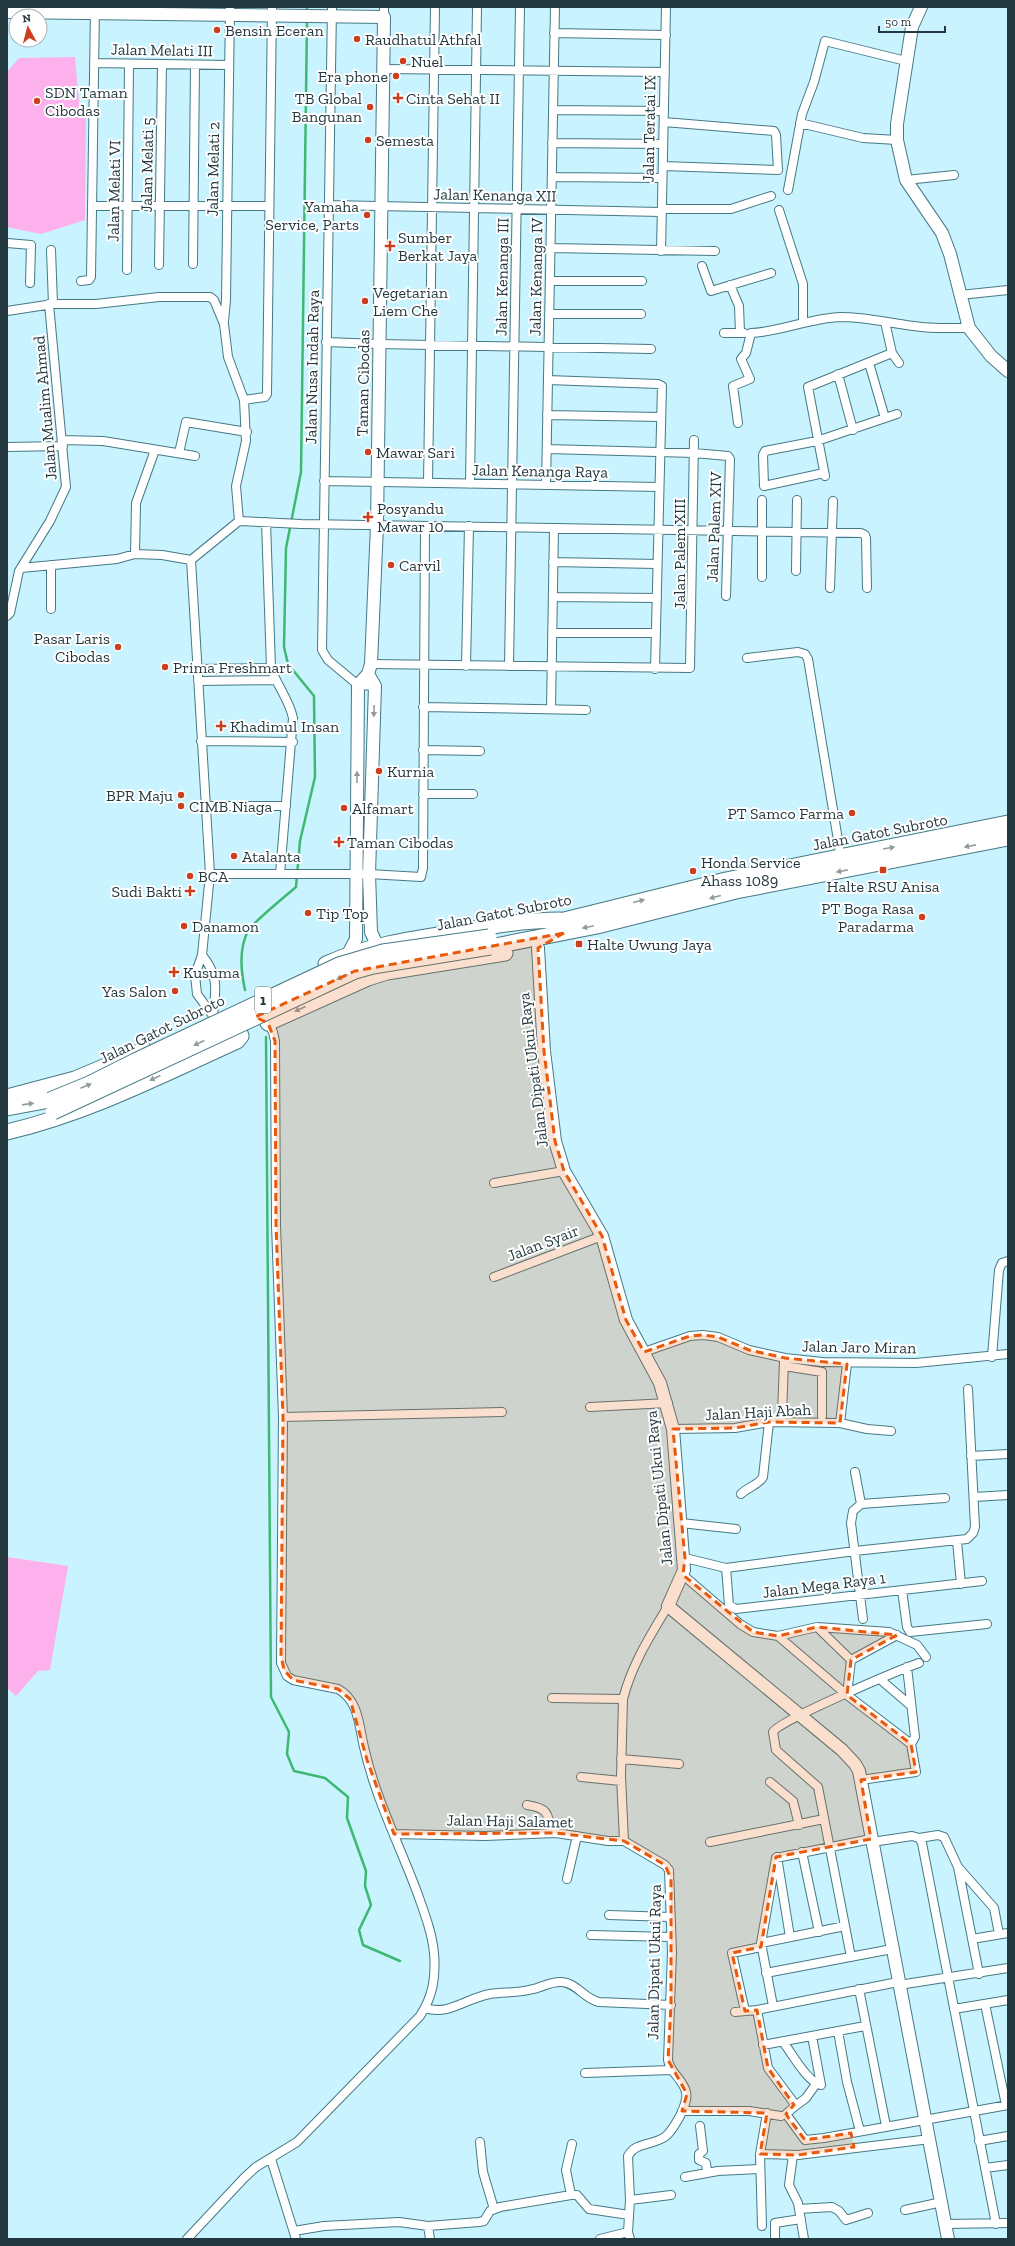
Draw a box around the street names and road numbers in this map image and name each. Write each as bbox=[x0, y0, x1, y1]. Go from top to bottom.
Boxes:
street label: Jalan Melati III bbox=[111, 40, 213, 60]
street label: Jalan Teratai IX bbox=[639, 75, 659, 183]
street label: Jalan Melati 5 bbox=[137, 117, 157, 213]
street label: Jalan Melati 2 bbox=[203, 121, 223, 217]
street label: Jalan Melati VI bbox=[104, 140, 124, 242]
street label: Jalan Kenanga XII bbox=[433, 184, 557, 206]
street label: Jalan Kenanga IV bbox=[525, 217, 547, 336]
street label: Jalan Kenanga III bbox=[491, 218, 513, 336]
street label: Jalan Nusa Indah Raya bbox=[301, 289, 323, 444]
street label: Taman Cibodas bbox=[353, 330, 373, 436]
street label: Jalan Mualim Ahmad bbox=[29, 335, 61, 481]
street label: Jalan Kenanga Raya bbox=[472, 460, 609, 482]
street label: Jalan Palem XIV bbox=[703, 471, 725, 583]
street label: Jalan Palem XIII bbox=[670, 499, 689, 609]
street label: Jalan Gatot Subroto bbox=[811, 810, 949, 854]
street label: Jalan Gatot Subroto bbox=[435, 890, 573, 934]
road number: 1 bbox=[255, 987, 271, 1013]
street label: Jalan Gatot Subroto bbox=[96, 990, 228, 1068]
street label: Jalan Dipati Ukui Raya bbox=[514, 991, 552, 1148]
street label: Jalan Syair bbox=[505, 1221, 582, 1265]
street label: Jalan Jaro Miran bbox=[802, 1337, 917, 1358]
street label: Jalan Haji Abah bbox=[704, 1400, 812, 1424]
street label: Jalan Dipati Ukui Raya bbox=[641, 1409, 677, 1566]
street label: Jalan Mega Raya 1 bbox=[761, 1568, 887, 1602]
street label: Jalan Haji Salamet bbox=[447, 1810, 574, 1832]
street label: Jalan Dipati Ukui Raya bbox=[643, 1884, 665, 2040]

